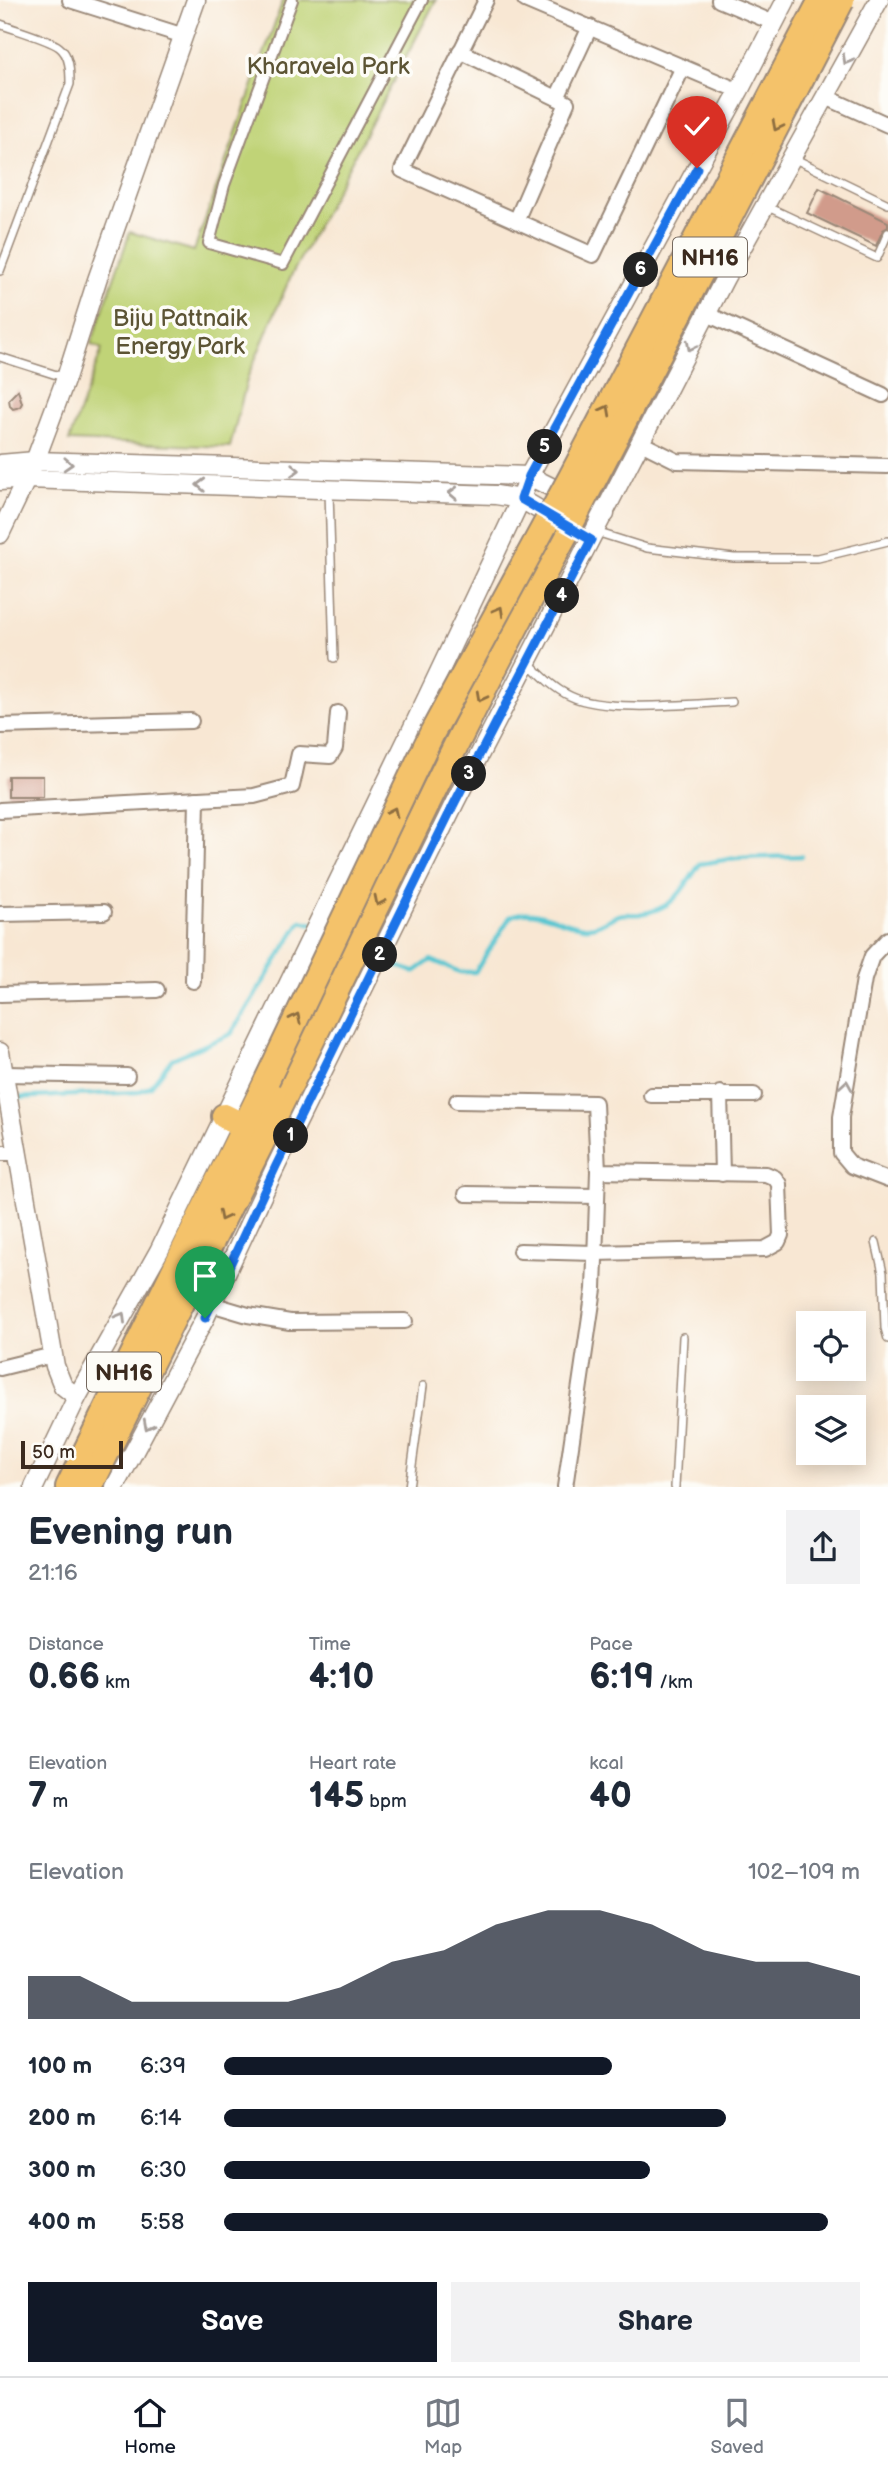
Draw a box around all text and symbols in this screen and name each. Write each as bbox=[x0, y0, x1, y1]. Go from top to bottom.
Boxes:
park label: Kharavela Park bbox=[247, 52, 410, 81]
one-way arrow bbox=[842, 53, 855, 65]
pin bbox=[667, 96, 727, 168]
icon: check bbox=[678, 107, 716, 145]
one-way arrow bbox=[772, 119, 786, 131]
road number: NH16 bbox=[673, 238, 747, 276]
pin: 6 bbox=[624, 252, 658, 288]
text: 6 bbox=[635, 258, 646, 281]
park label: Biju Pattnaik Energy Park bbox=[113, 304, 248, 361]
one-way arrow bbox=[685, 339, 699, 351]
one-way arrow bbox=[597, 405, 611, 418]
pin: 5 bbox=[528, 430, 562, 464]
text: 5 bbox=[539, 435, 550, 458]
one-way arrow bbox=[63, 456, 74, 471]
one-way arrow bbox=[291, 462, 301, 478]
one-way arrow bbox=[195, 477, 206, 493]
one-way arrow bbox=[447, 486, 458, 501]
pin: 4 bbox=[544, 578, 580, 614]
text: 4 bbox=[556, 584, 567, 607]
one-way arrow bbox=[490, 606, 504, 618]
one-way arrow bbox=[475, 690, 489, 702]
pin: 3 bbox=[452, 756, 486, 792]
text: 3 bbox=[463, 762, 474, 785]
one-way arrow bbox=[385, 807, 399, 820]
one-way arrow bbox=[373, 894, 387, 906]
pin: 2 bbox=[362, 937, 398, 972]
text: 2 bbox=[374, 943, 385, 966]
one-way arrow bbox=[288, 1013, 302, 1025]
one-way arrow bbox=[838, 1079, 853, 1091]
pin: 1 bbox=[274, 1118, 308, 1154]
text: 1 bbox=[287, 1124, 295, 1147]
one-way arrow bbox=[217, 1209, 231, 1221]
pin bbox=[175, 1246, 235, 1318]
icon: arrive bbox=[186, 1257, 224, 1295]
map controls bbox=[796, 1311, 866, 1465]
button: locate bbox=[796, 1311, 866, 1381]
one-way arrow bbox=[112, 1312, 125, 1325]
road number: NH16 bbox=[87, 1352, 161, 1392]
button: layers bbox=[796, 1395, 866, 1465]
one-way arrow bbox=[143, 1417, 156, 1430]
scale bar bbox=[21, 1438, 122, 1470]
text: 50 m bbox=[32, 1441, 75, 1464]
text: Evening run bbox=[28, 1510, 233, 1555]
button: share bbox=[786, 1510, 860, 1584]
text: 21:16 bbox=[28, 1559, 78, 1587]
text: Distance bbox=[28, 1633, 104, 1656]
text: Time bbox=[309, 1633, 351, 1656]
text: Pace bbox=[589, 1633, 633, 1656]
text: 0.66 bbox=[28, 1656, 100, 1699]
text: 4:10 bbox=[309, 1656, 374, 1699]
text: 6:19 bbox=[589, 1656, 654, 1699]
text: km bbox=[100, 1671, 130, 1694]
text: /km bbox=[654, 1671, 693, 1694]
text: Elevation bbox=[28, 1752, 107, 1775]
text: Heart rate bbox=[309, 1752, 396, 1775]
text: kcal bbox=[589, 1752, 623, 1775]
text: 7 bbox=[28, 1775, 47, 1818]
text: 145 bbox=[309, 1775, 364, 1818]
text: 40 bbox=[589, 1775, 632, 1818]
text: m bbox=[47, 1790, 68, 1813]
text: bpm bbox=[364, 1790, 407, 1813]
text: Elevation bbox=[28, 1858, 124, 1886]
text: 102–109 m bbox=[748, 1858, 860, 1886]
text: 100 m bbox=[28, 2052, 92, 2080]
text: 6:39 bbox=[140, 2052, 186, 2080]
text: 200 m bbox=[28, 2104, 96, 2132]
text: 6:14 bbox=[140, 2104, 182, 2132]
text: 300 m bbox=[28, 2156, 96, 2184]
text: 6:30 bbox=[140, 2156, 186, 2184]
text: 400 m bbox=[28, 2208, 96, 2236]
text: 5:58 bbox=[140, 2208, 184, 2236]
button: Save bbox=[28, 2282, 437, 2362]
button: Share bbox=[451, 2282, 860, 2362]
tab: Home bbox=[124, 2394, 176, 2459]
tab: Map bbox=[424, 2394, 462, 2459]
tab: Saved bbox=[711, 2394, 764, 2459]

